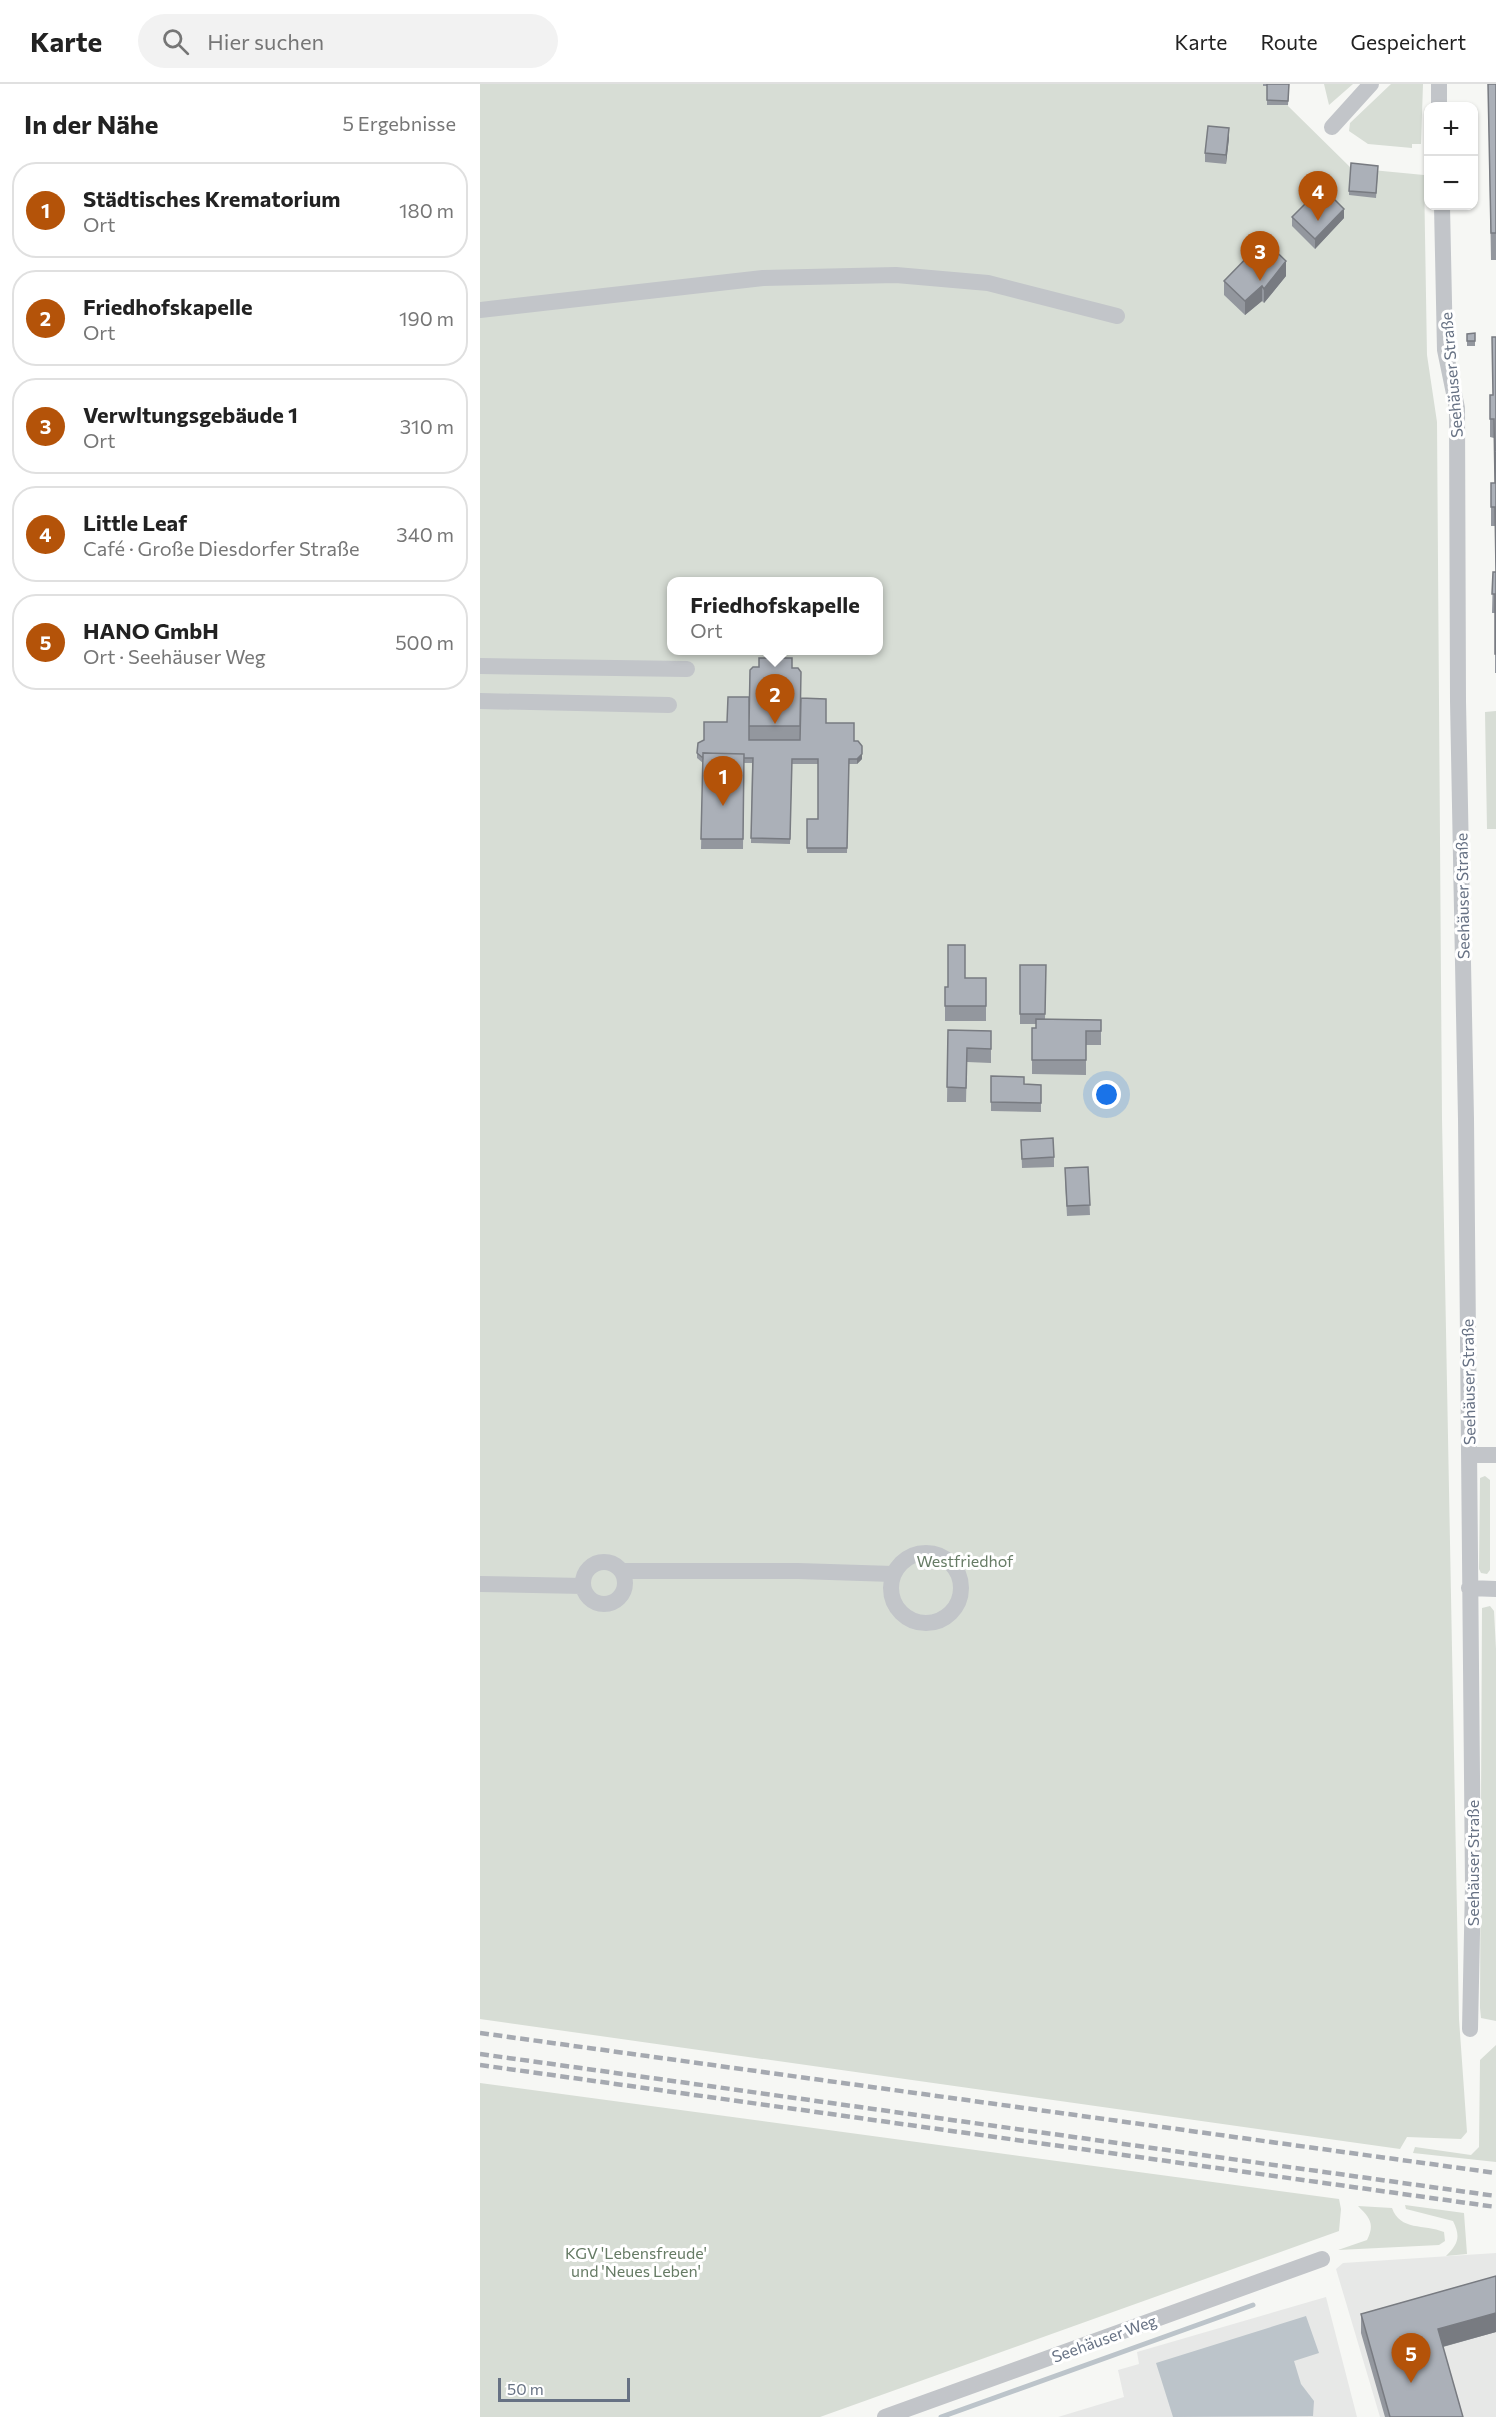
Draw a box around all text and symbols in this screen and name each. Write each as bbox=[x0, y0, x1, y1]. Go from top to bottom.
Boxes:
search box bbox=[138, 14, 558, 68]
text: Karte bbox=[30, 24, 102, 58]
icon: search bbox=[159, 25, 192, 58]
text: Hier suchen bbox=[207, 28, 324, 55]
text: Karte bbox=[1174, 29, 1227, 54]
text: Route bbox=[1260, 29, 1318, 54]
text: Gespeichert bbox=[1351, 29, 1466, 54]
map controls bbox=[1424, 102, 1478, 210]
button: + bbox=[1424, 102, 1478, 156]
text: In der Nähe bbox=[24, 108, 159, 139]
text: 5 Ergebnisse bbox=[342, 111, 456, 135]
button: − bbox=[1424, 156, 1478, 210]
pin: 4 bbox=[1298, 172, 1338, 221]
text: Städtisches Krematorium bbox=[83, 185, 341, 212]
text: 1 bbox=[41, 198, 50, 222]
text: 180 m bbox=[399, 198, 454, 222]
text: Ort bbox=[83, 212, 116, 236]
pin: 3 bbox=[1240, 232, 1280, 281]
text: Friedhofskapelle bbox=[83, 293, 252, 320]
text: 2 bbox=[40, 306, 51, 330]
text: 190 m bbox=[399, 306, 454, 330]
street label: Seehäuser Straße bbox=[1436, 311, 1466, 439]
text: Ort bbox=[83, 320, 116, 344]
text: Verwltungsgebäude 1 bbox=[83, 401, 298, 428]
text: 3 bbox=[40, 414, 51, 438]
text: 310 m bbox=[400, 414, 454, 438]
text: Ort bbox=[83, 428, 116, 452]
text: Little Leaf bbox=[83, 509, 187, 536]
text: 4 bbox=[39, 522, 52, 546]
text: 340 m bbox=[396, 522, 454, 546]
text: Café · Große Diesdorfer Straße bbox=[83, 536, 360, 560]
popup bbox=[667, 577, 883, 655]
text: Friedhofskapelle bbox=[690, 591, 860, 618]
text: HANO GmbH bbox=[83, 617, 219, 644]
text: Ort bbox=[690, 618, 723, 642]
text: 5 bbox=[40, 630, 51, 654]
text: 500 m bbox=[395, 630, 454, 654]
text: Ort · Seehäuser Weg bbox=[83, 644, 266, 668]
pin: 2 bbox=[756, 674, 794, 724]
pin: 1 bbox=[704, 756, 742, 806]
street label: Seehäuser Straße bbox=[1451, 833, 1473, 959]
your location bbox=[1092, 1080, 1121, 1109]
street label: Seehäuser Straße bbox=[1457, 1319, 1479, 1445]
park label: Westfriedhof bbox=[917, 1551, 1014, 1570]
street label: Seehäuser Straße bbox=[1463, 1800, 1482, 1926]
park label: KGV 'Lebensfreude' und 'Neues Leben' bbox=[565, 2243, 707, 2280]
street label: Seehäuser Weg bbox=[1049, 2310, 1159, 2366]
pin: 5 bbox=[1392, 2334, 1430, 2383]
scale bar bbox=[498, 2375, 630, 2402]
text: 50 m bbox=[507, 2379, 544, 2398]

